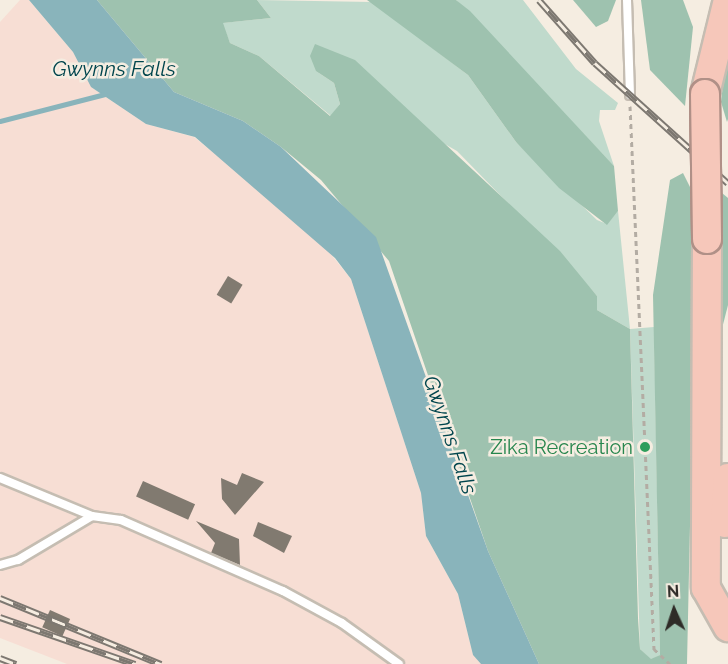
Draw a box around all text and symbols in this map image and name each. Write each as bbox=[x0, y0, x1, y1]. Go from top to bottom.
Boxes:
water label: Gwynns Falls bbox=[52, 56, 176, 82]
water label: Gwynns Falls bbox=[418, 372, 482, 498]
place label: Zika Recreation bbox=[490, 435, 633, 459]
marker: Zika Recreation bbox=[638, 440, 652, 454]
north arrow bbox=[644, 580, 704, 640]
text: N bbox=[666, 582, 680, 601]

